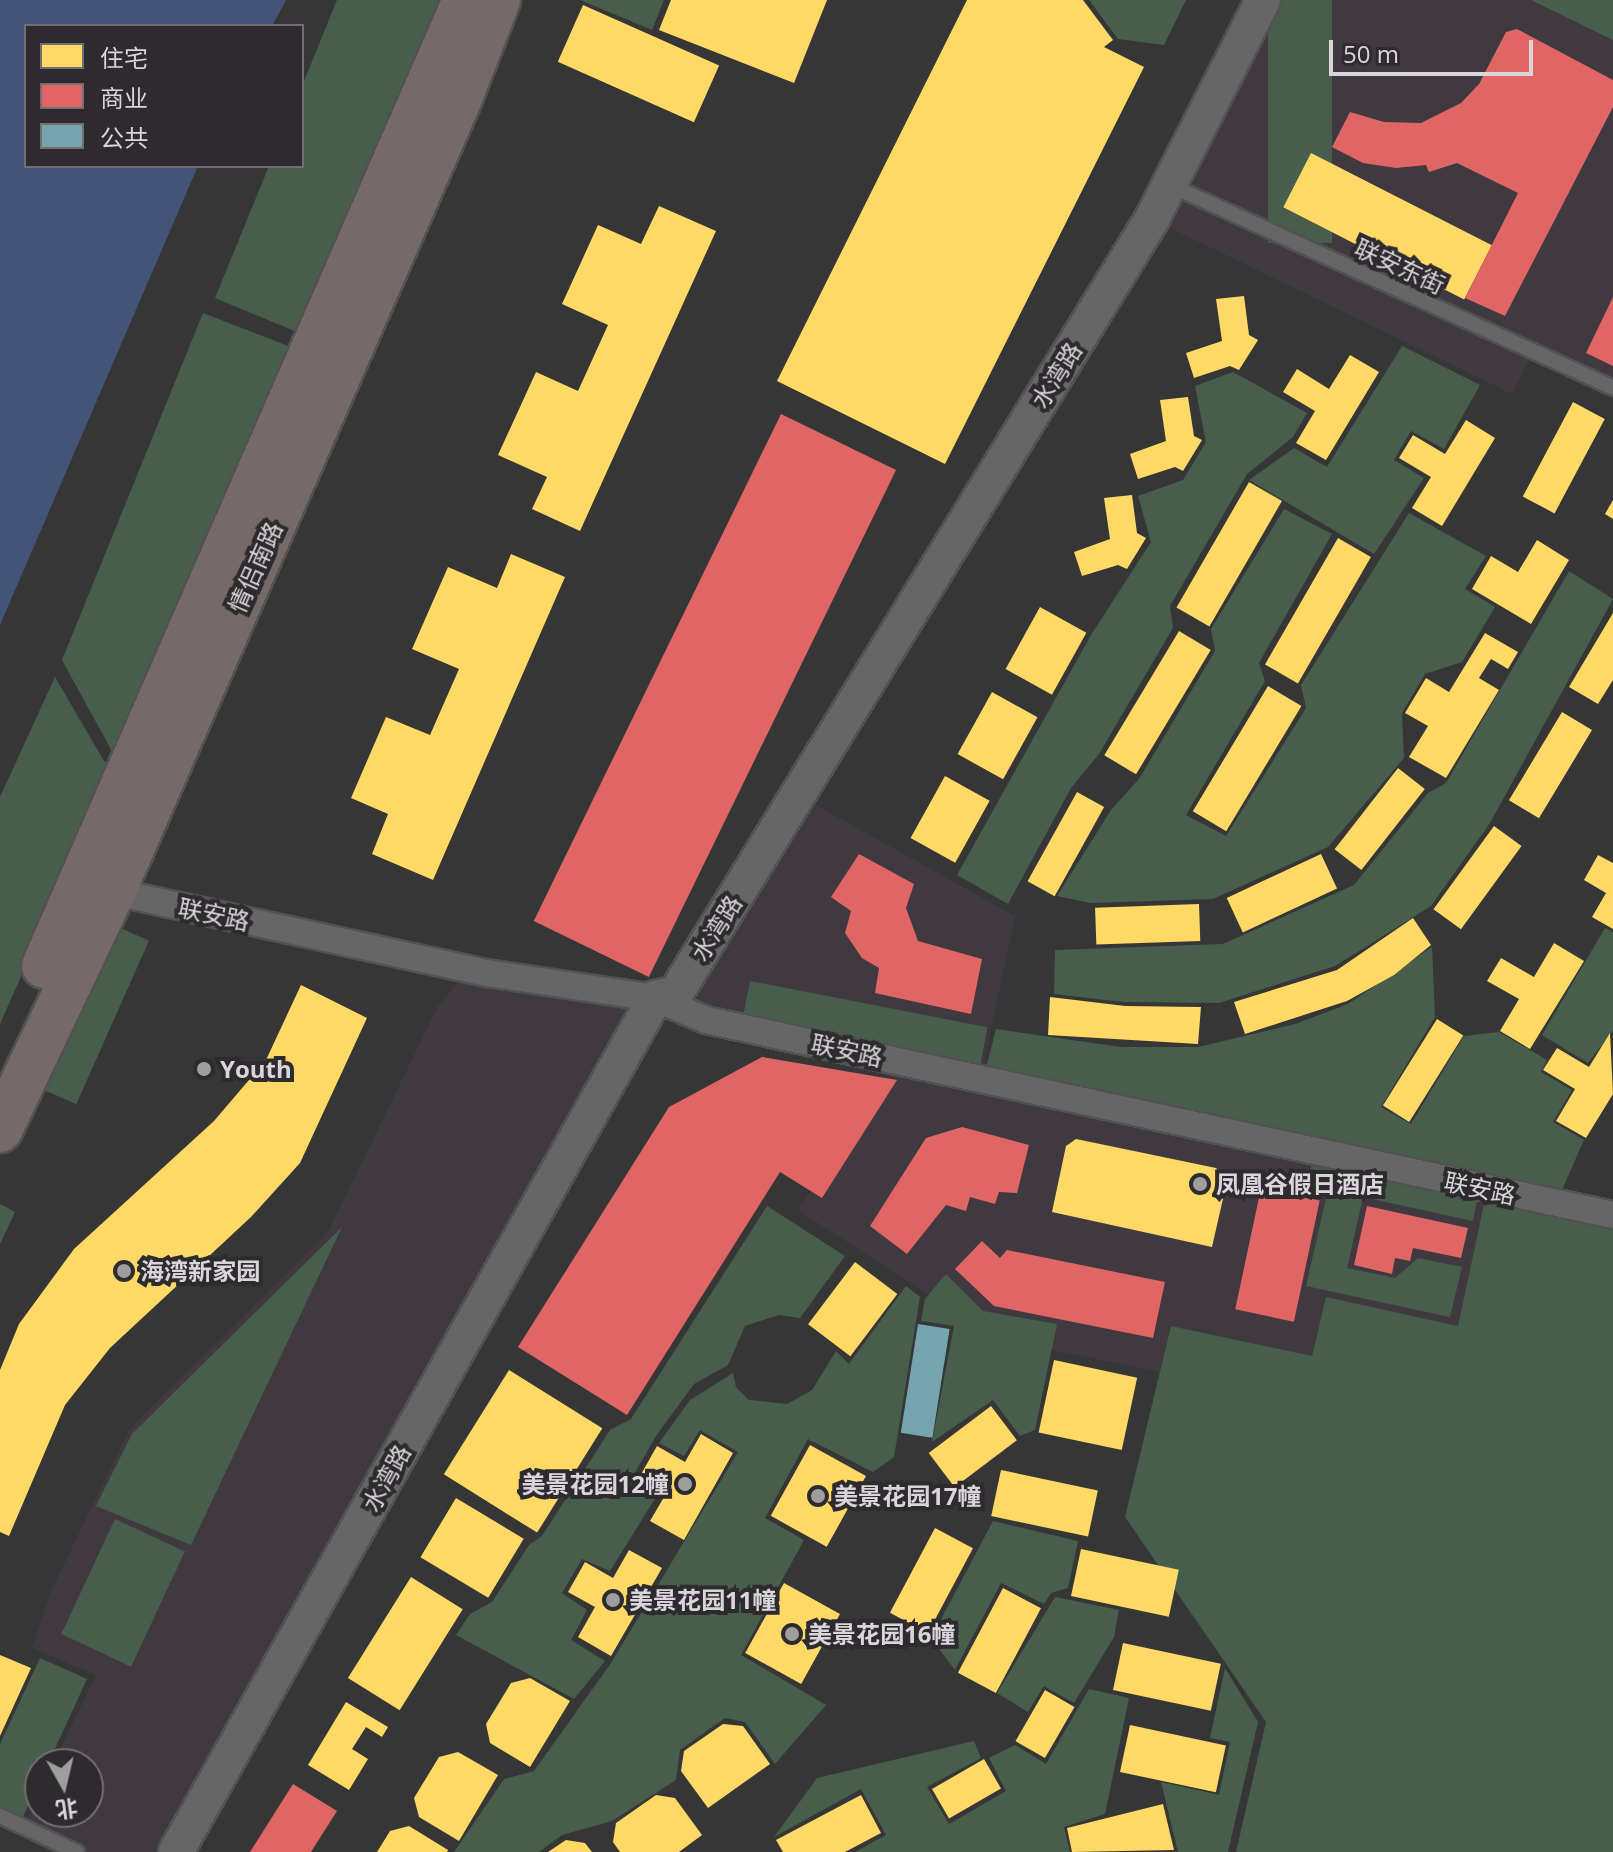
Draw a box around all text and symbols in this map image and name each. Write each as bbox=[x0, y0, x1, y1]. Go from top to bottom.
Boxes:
legend bbox=[24, 24, 304, 168]
scale bar bbox=[1333, 24, 1537, 74]
text: 50 m bbox=[1343, 37, 1399, 70]
text: 住宅 bbox=[100, 41, 148, 74]
text: 商业 bbox=[100, 81, 148, 114]
text: 公共 bbox=[100, 121, 148, 154]
street label: 联安东街 bbox=[1350, 233, 1450, 299]
street label: 水湾路 bbox=[1025, 337, 1087, 413]
street label: 情侣南路 bbox=[222, 517, 288, 617]
street label: 水湾路 bbox=[685, 890, 747, 966]
street label: 联安路 bbox=[176, 892, 252, 936]
street label: 联安路 bbox=[809, 1028, 885, 1072]
place label: Youth bbox=[220, 1055, 292, 1083]
marker: Youth bbox=[195, 1060, 213, 1078]
street label: 联安路 bbox=[1442, 1166, 1518, 1210]
place label: 凤凰谷假日酒店 bbox=[1216, 1170, 1384, 1198]
marker: 凤凰谷假日酒店 bbox=[1191, 1175, 1209, 1193]
place label: 海湾新家园 bbox=[140, 1257, 260, 1285]
marker: 海湾新家园 bbox=[115, 1262, 133, 1280]
street label: 水湾路 bbox=[356, 1440, 416, 1516]
place label: 美景花园12幢 bbox=[522, 1470, 669, 1498]
marker: 美景花园12幢 bbox=[676, 1475, 694, 1493]
place label: 美景花园17幢 bbox=[834, 1482, 981, 1510]
marker: 美景花园17幢 bbox=[809, 1487, 827, 1505]
place label: 美景花园11幢 bbox=[629, 1586, 776, 1614]
marker: 美景花园11幢 bbox=[604, 1591, 622, 1609]
place label: 美景花园16幢 bbox=[808, 1620, 955, 1648]
marker: 美景花园16幢 bbox=[783, 1625, 801, 1643]
north arrow bbox=[24, 1748, 104, 1828]
text: 北 bbox=[54, 1793, 80, 1826]

